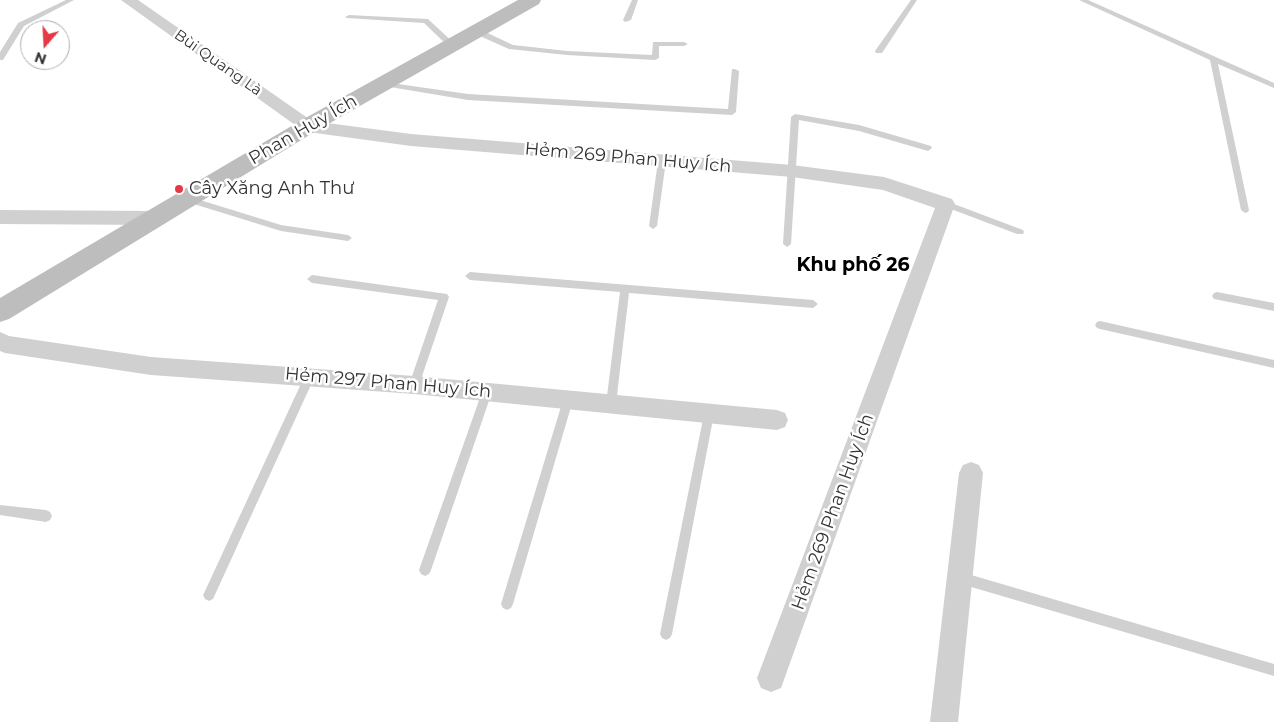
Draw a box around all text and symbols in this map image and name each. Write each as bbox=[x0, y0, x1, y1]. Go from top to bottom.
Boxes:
north arrow bbox=[20, 20, 70, 70]
street label: Bùi Quang Là bbox=[171, 26, 265, 100]
text: N bbox=[32, 48, 49, 69]
street label: Phan Huy Ích bbox=[245, 90, 361, 170]
street label: Hẻm 269 Phan Huy Ích bbox=[524, 138, 732, 178]
place label: Cây Xăng Anh Thư bbox=[189, 178, 354, 200]
marker: Cây Xăng Anh Thư bbox=[173, 183, 185, 195]
district label: Khu phố 26 bbox=[796, 254, 910, 276]
street label: Hẻm 297 Phan Huy Ích bbox=[284, 363, 492, 403]
street label: Hẻm 269 Phan Huy Ích bbox=[787, 411, 879, 613]

